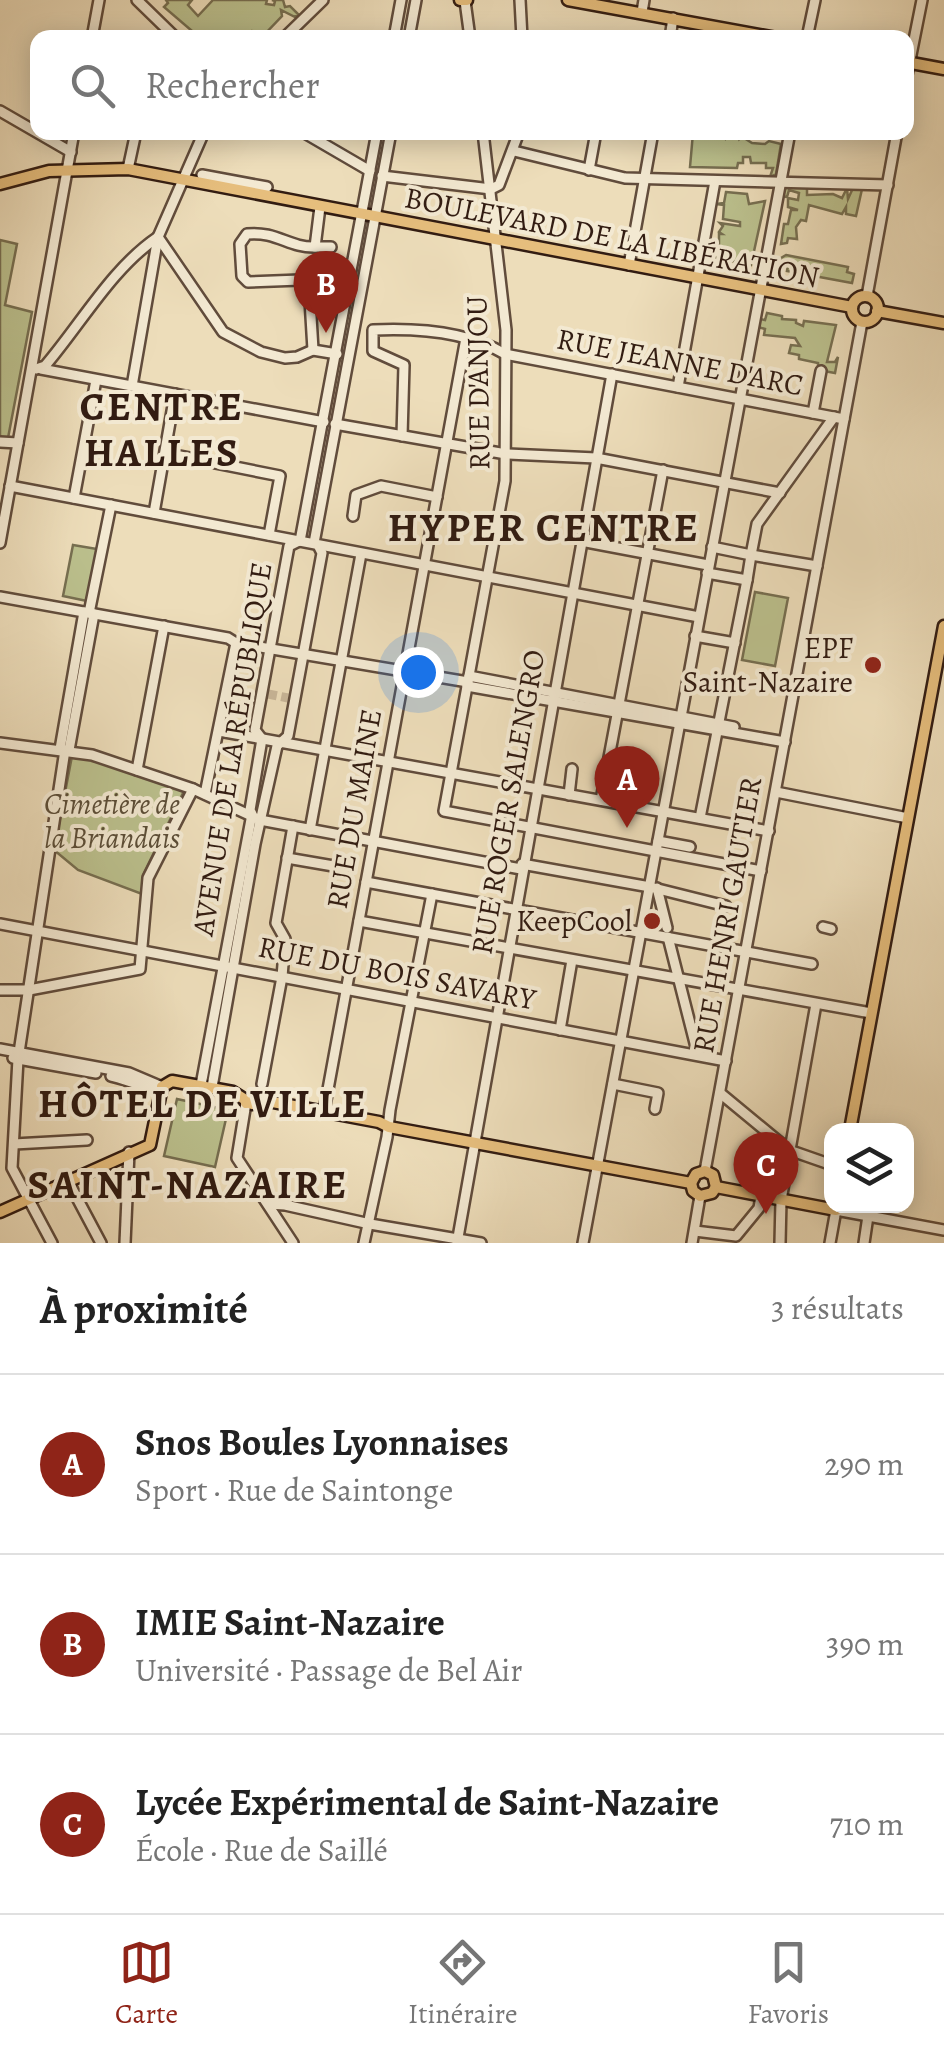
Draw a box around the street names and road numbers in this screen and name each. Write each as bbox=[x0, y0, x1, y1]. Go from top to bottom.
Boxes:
street label: BOULEVARD DE LA LIBÉRATION bbox=[401, 177, 823, 297]
street label: RUE D'ANJOU bbox=[456, 295, 500, 471]
street label: RUE JEANNE D'ARC bbox=[553, 319, 807, 405]
street label: AVENUE DE LA RÉPUBLIQUE bbox=[183, 559, 281, 940]
street label: RUE ROGER SALENGRO bbox=[461, 646, 555, 958]
street label: RUE DU MAINE bbox=[317, 706, 391, 912]
street label: RUE HENRI GAUTIER bbox=[683, 773, 771, 1056]
street label: RUE DU BOIS SAVARY bbox=[255, 926, 540, 1020]

